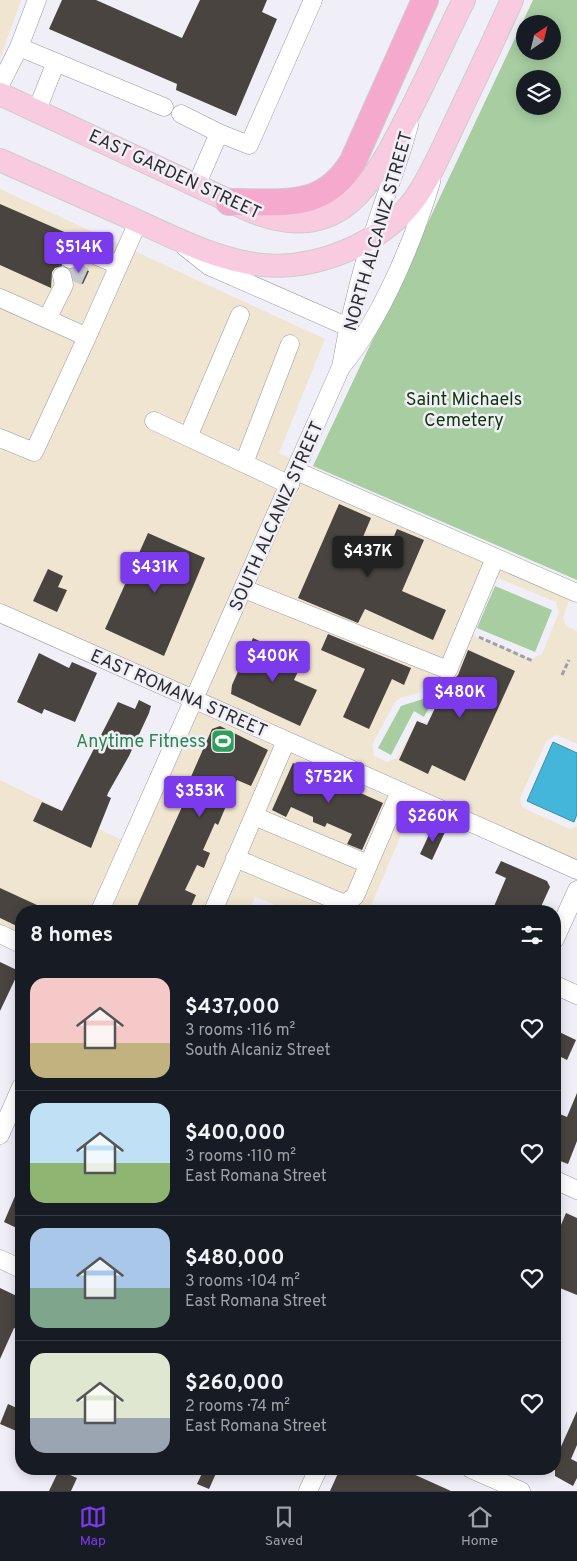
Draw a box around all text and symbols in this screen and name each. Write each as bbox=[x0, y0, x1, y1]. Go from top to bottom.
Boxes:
north arrow bbox=[516, 15, 561, 60]
map controls bbox=[516, 15, 561, 115]
button: layers bbox=[516, 70, 561, 115]
street label: EAST GARDEN STREET bbox=[84, 125, 264, 225]
street label: NORTH ALCANIZ STREET bbox=[340, 129, 419, 334]
pin: $514K bbox=[44, 232, 114, 274]
text: $514K bbox=[55, 238, 103, 258]
park label: Saint Michaels Cemetery bbox=[406, 389, 522, 433]
street label: SOUTH ALCANIZ STREET bbox=[225, 418, 330, 615]
pin: $437K bbox=[333, 536, 403, 578]
text: $437K bbox=[343, 542, 393, 562]
pin: $431K bbox=[120, 552, 190, 594]
text: $431K bbox=[131, 558, 179, 578]
pin: $400K bbox=[238, 640, 308, 683]
street label: EAST ROMANA STREET bbox=[86, 645, 270, 744]
text: $400K bbox=[247, 647, 299, 667]
pin: $480K bbox=[425, 676, 495, 719]
text: $480K bbox=[434, 683, 486, 703]
sports icon: Anytime Fitness bbox=[210, 728, 236, 754]
place label: Anytime Fitness bbox=[76, 731, 206, 754]
pin: $752K bbox=[294, 762, 364, 804]
text: $752K bbox=[304, 768, 354, 788]
pin: $353K bbox=[165, 776, 235, 818]
text: $353K bbox=[175, 782, 225, 802]
pin: $260K bbox=[398, 800, 468, 843]
text: $260K bbox=[407, 807, 459, 827]
icon: filters bbox=[518, 921, 546, 949]
text: 8 homes bbox=[30, 922, 113, 949]
text: $437,000 bbox=[185, 994, 280, 1021]
icon: home bbox=[70, 998, 130, 1058]
icon: heart bbox=[518, 1014, 546, 1042]
text: 3 rooms · 116 m² bbox=[185, 1021, 295, 1041]
text: South Alcaniz Street bbox=[185, 1041, 331, 1061]
text: $400,000 bbox=[185, 1120, 286, 1147]
icon: home bbox=[70, 1123, 130, 1183]
icon: heart bbox=[518, 1139, 546, 1167]
text: 3 rooms · 110 m² bbox=[185, 1147, 296, 1167]
text: East Romana Street bbox=[185, 1167, 327, 1187]
text: $480,000 bbox=[185, 1245, 285, 1272]
icon: home bbox=[70, 1248, 130, 1308]
icon: heart bbox=[518, 1264, 546, 1292]
text: 3 rooms · 104 m² bbox=[185, 1272, 300, 1292]
text: East Romana Street bbox=[185, 1292, 327, 1312]
text: $260,000 bbox=[185, 1370, 284, 1397]
icon: home bbox=[70, 1373, 130, 1433]
icon: heart bbox=[518, 1389, 546, 1417]
text: 2 rooms · 74 m² bbox=[185, 1397, 290, 1417]
text: East Romana Street bbox=[185, 1417, 327, 1437]
tab: Map bbox=[79, 1503, 107, 1550]
tab: Saved bbox=[265, 1503, 303, 1550]
tab: Home bbox=[461, 1503, 498, 1550]

